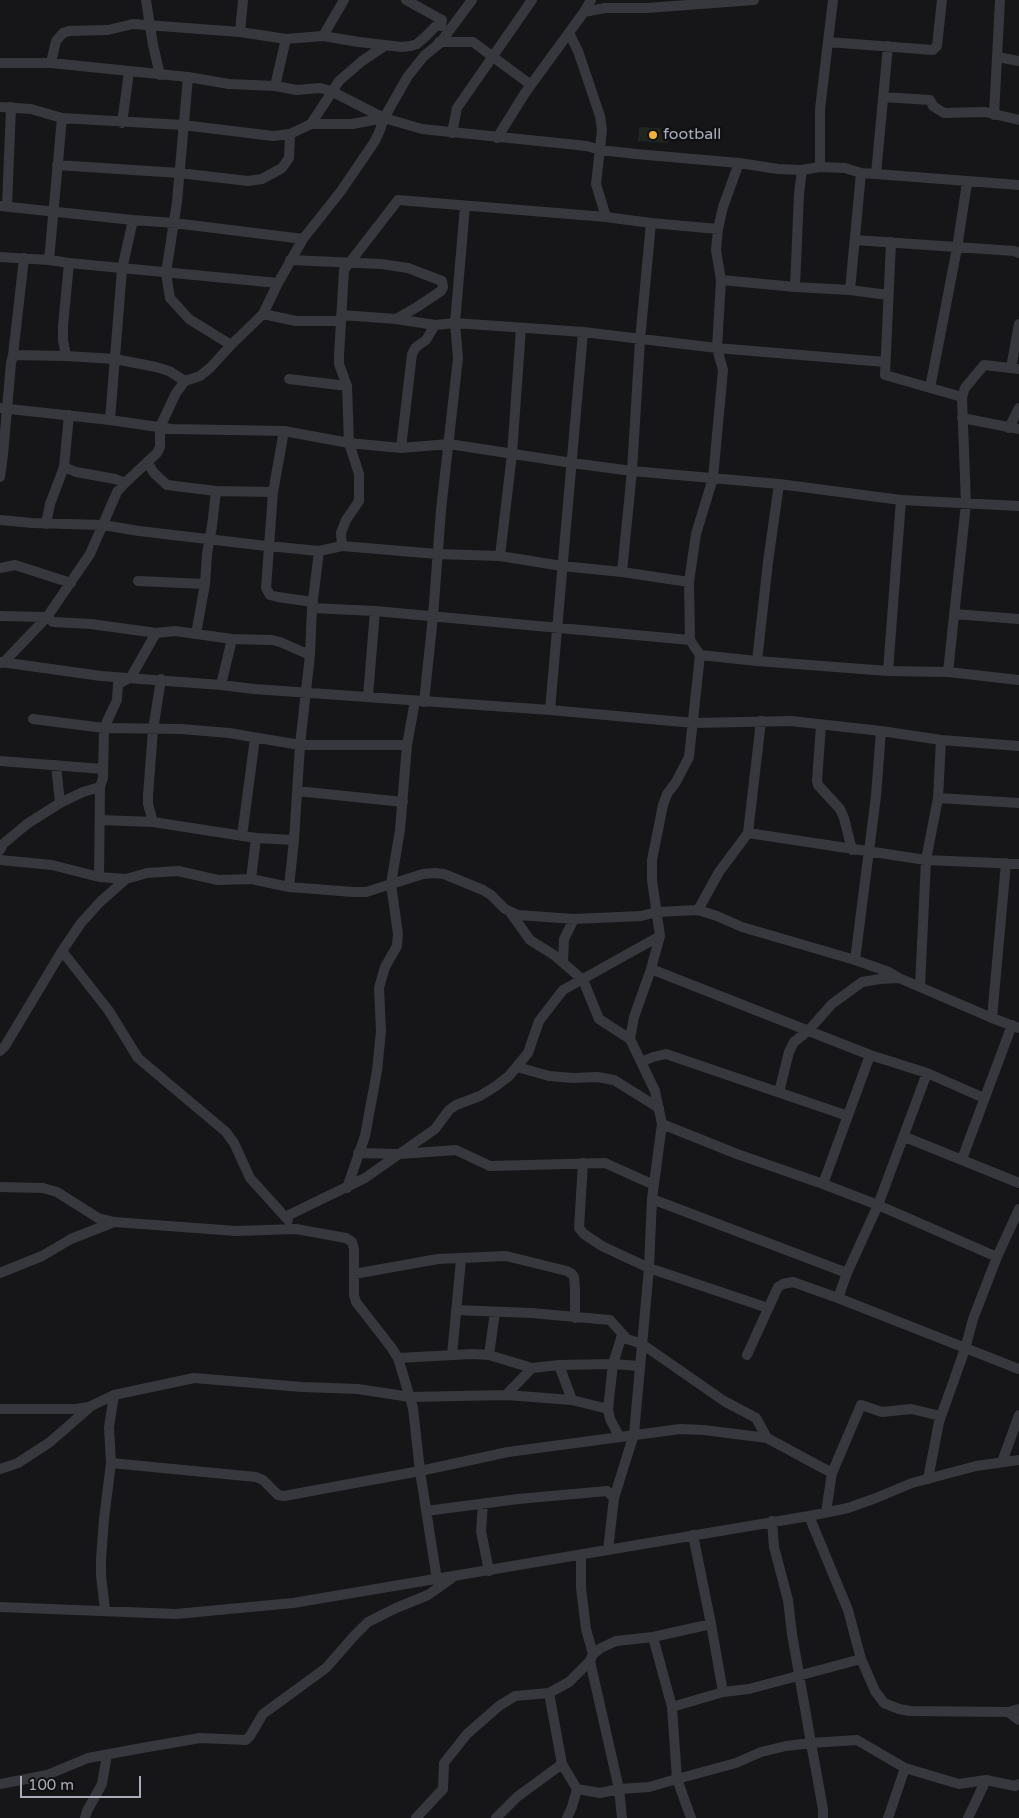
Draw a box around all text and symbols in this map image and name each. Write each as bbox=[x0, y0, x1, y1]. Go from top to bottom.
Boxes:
place label: football bbox=[663, 125, 721, 145]
marker: football bbox=[647, 129, 659, 141]
scale bar bbox=[22, 1766, 144, 1798]
text: 100 m bbox=[28, 1776, 74, 1794]

